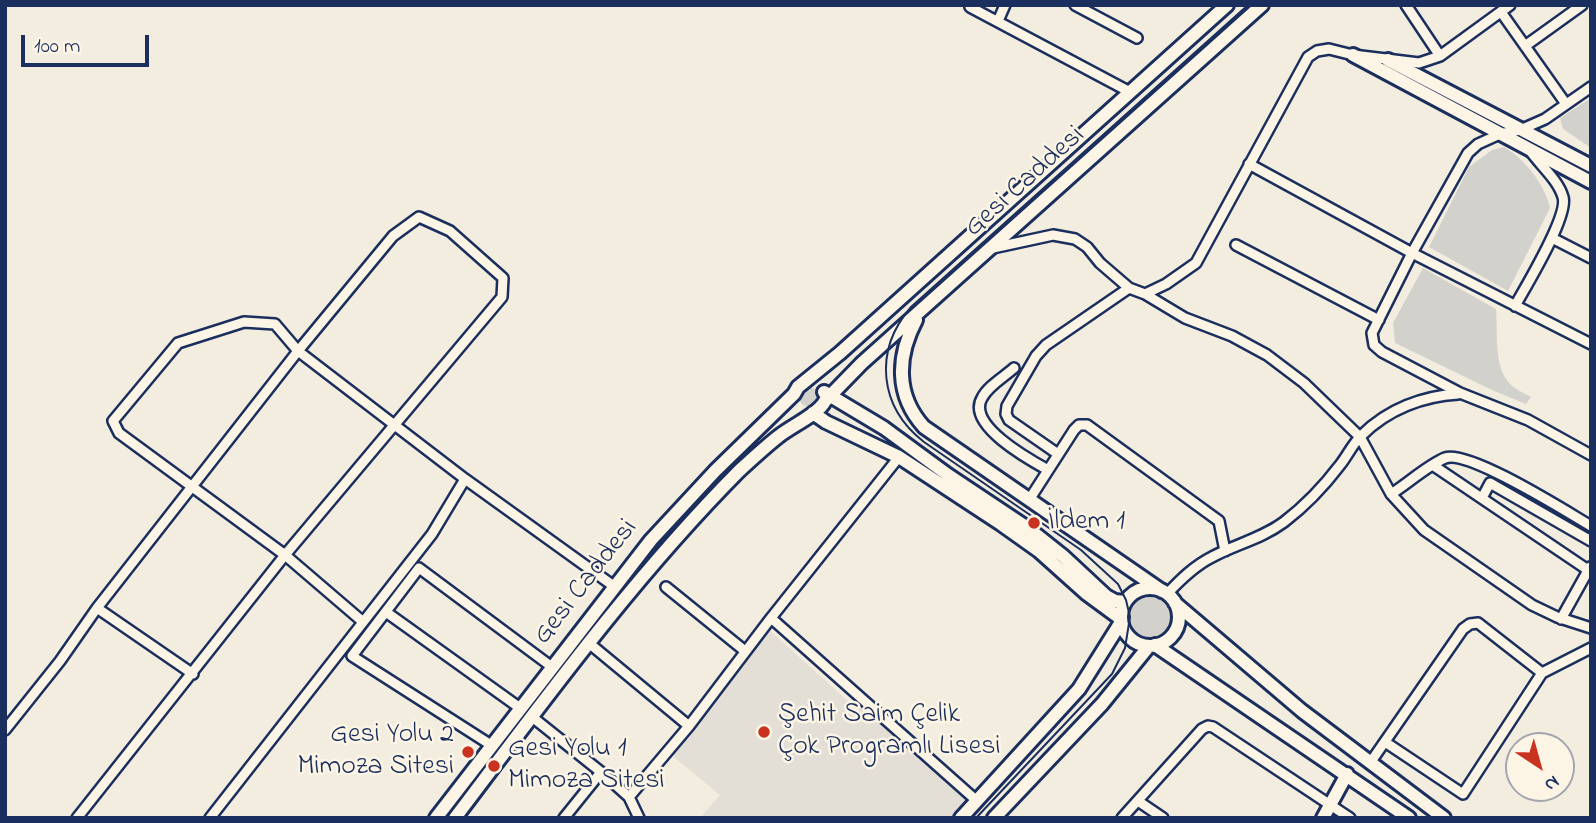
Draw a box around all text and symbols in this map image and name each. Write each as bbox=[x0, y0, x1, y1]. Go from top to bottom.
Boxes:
scale bar bbox=[24, 21, 152, 65]
text: 100 m bbox=[34, 32, 80, 62]
street label: Gesi Caddesi bbox=[959, 120, 1093, 246]
place label: İldem 1 bbox=[1048, 506, 1125, 540]
street label: Gesi Caddesi bbox=[528, 513, 646, 653]
marker: İldem 1 bbox=[1026, 515, 1042, 531]
place label: Şehit Saim Çelik Çok Programlı Lisesi bbox=[778, 699, 1000, 765]
place label: Gesi Yolu 2 Mimoza Sitesi bbox=[298, 719, 454, 785]
marker: Şehit Saim Çelik Çok Programlı Lisesi bbox=[756, 724, 772, 740]
north arrow bbox=[1505, 732, 1575, 802]
place label: Gesi Yolu 1 Mimoza Sitesi bbox=[508, 733, 664, 799]
marker: Gesi Yolu 2 Mimoza Sitesi bbox=[460, 744, 476, 760]
marker: Gesi Yolu 1 Mimoza Sitesi bbox=[486, 758, 502, 774]
text: N bbox=[1538, 768, 1565, 797]

